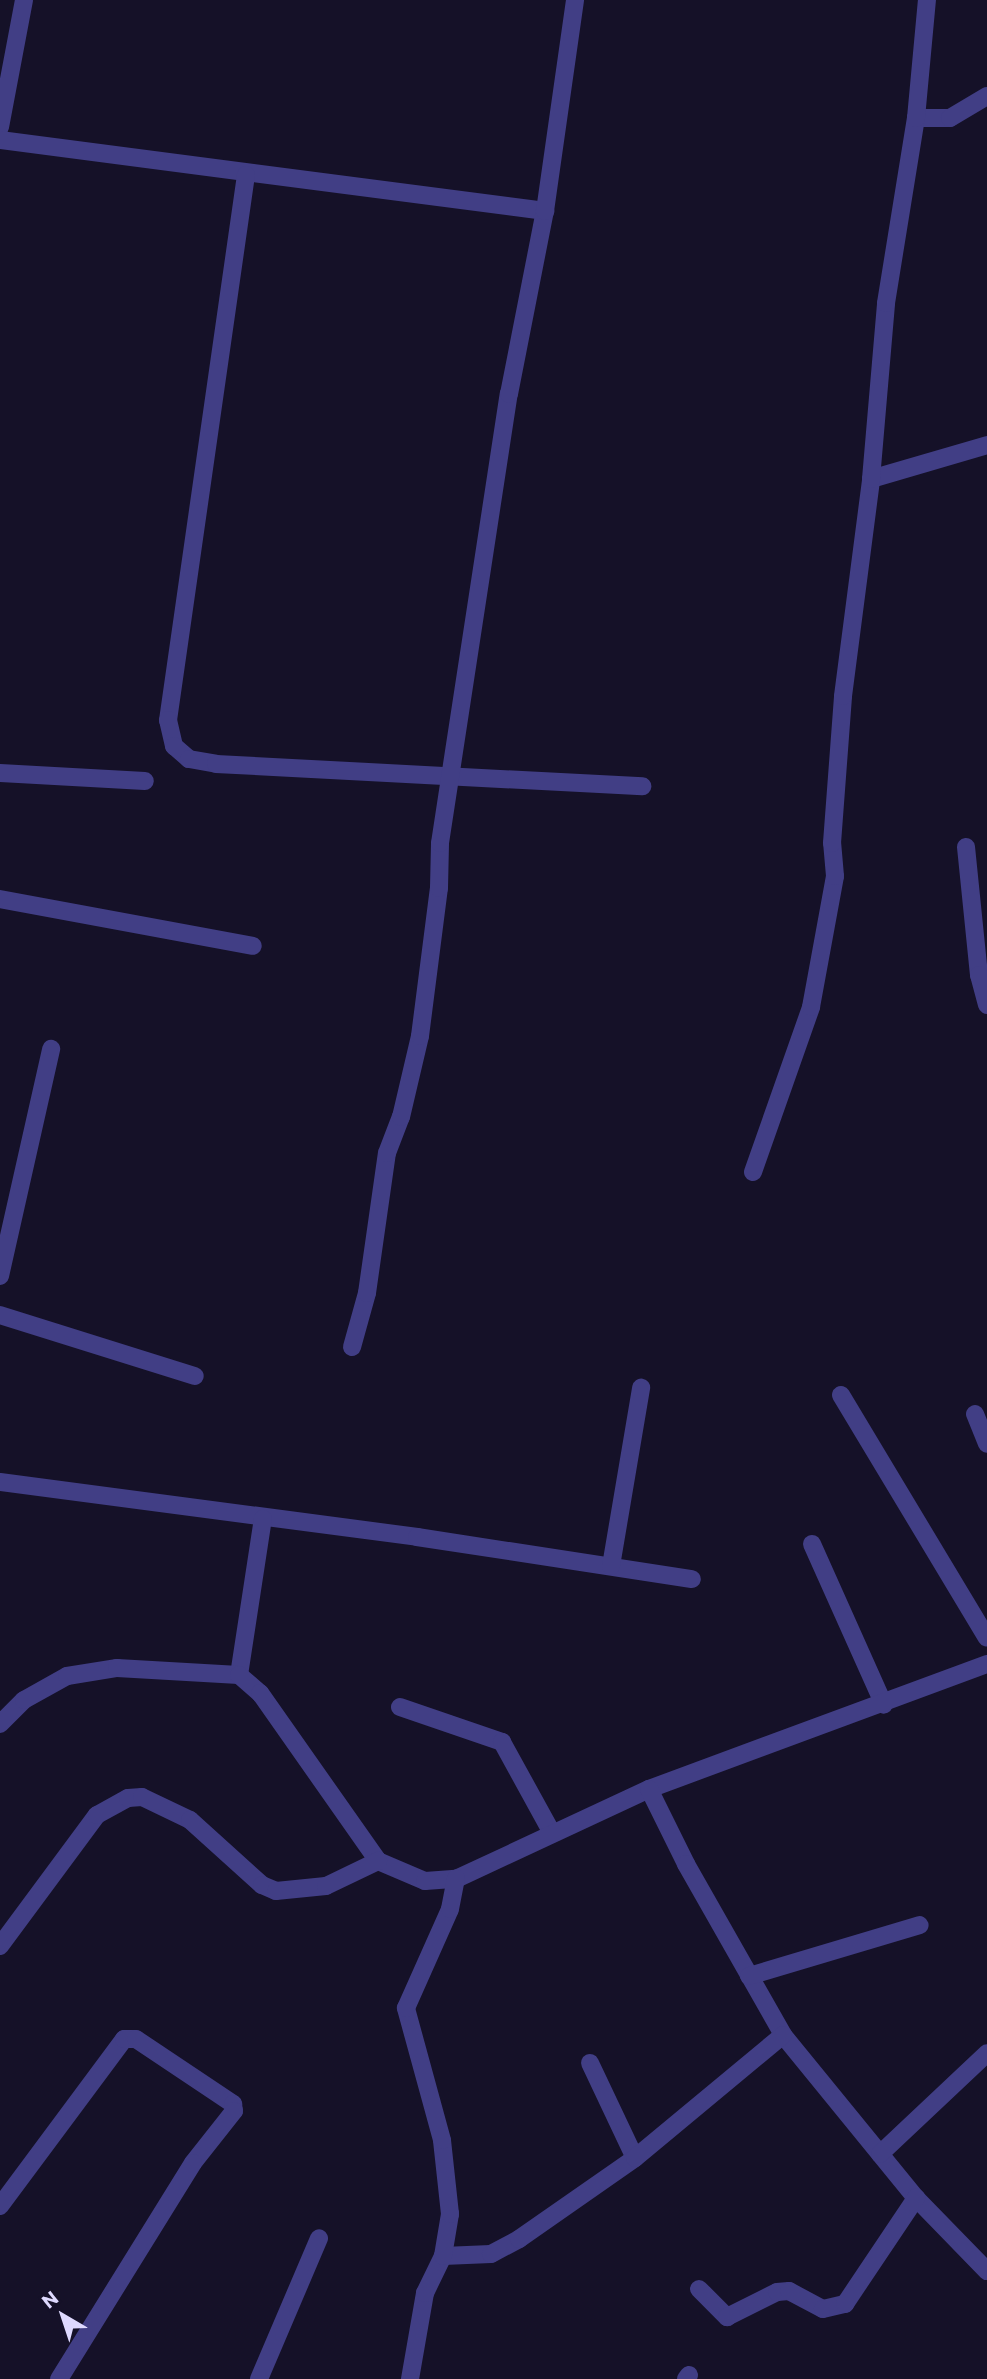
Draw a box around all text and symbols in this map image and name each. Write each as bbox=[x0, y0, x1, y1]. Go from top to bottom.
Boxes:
north arrow bbox=[28, 2281, 98, 2351]
text: N bbox=[37, 2286, 62, 2313]

